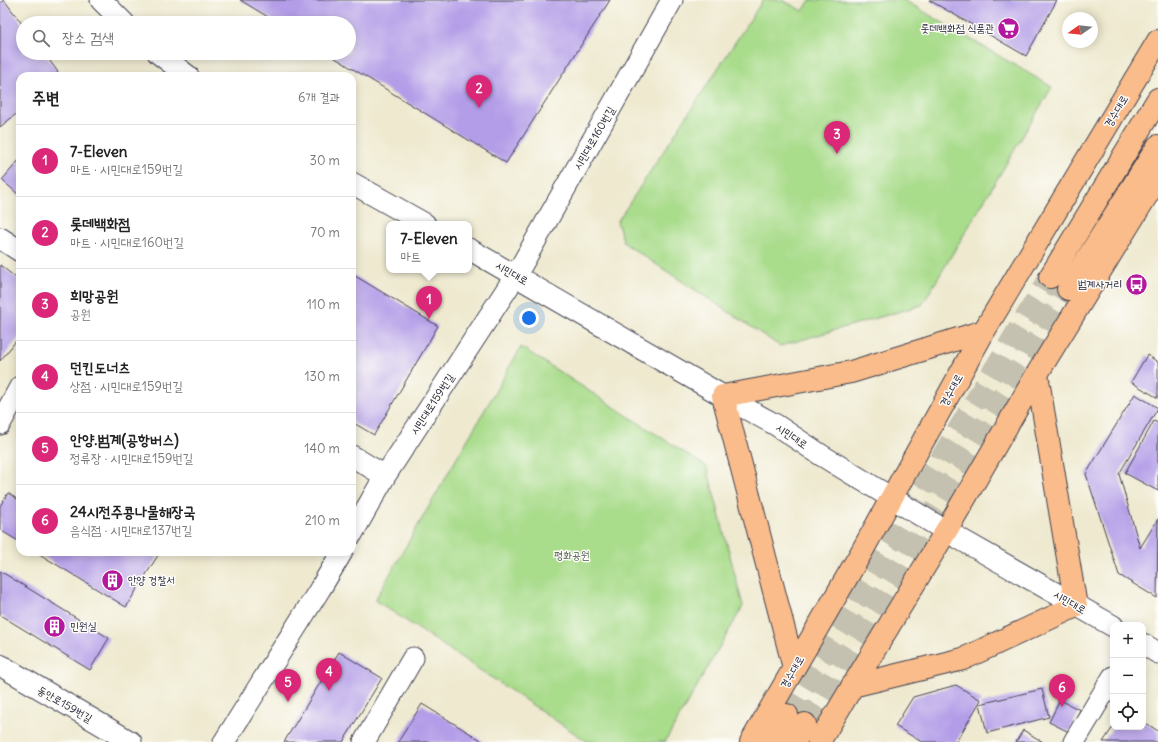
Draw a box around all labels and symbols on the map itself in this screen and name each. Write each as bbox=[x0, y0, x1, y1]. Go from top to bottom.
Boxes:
north arrow bbox=[1062, 12, 1098, 48]
supermarket icon: 롯데백화점 식품관 bbox=[996, 15, 1022, 41]
place label: 롯데백화점 식품관 bbox=[921, 21, 994, 35]
pin: 2 bbox=[466, 75, 492, 108]
street label: 경수대로 bbox=[1101, 92, 1131, 130]
street label: 시민대로160번길 bbox=[570, 104, 618, 172]
pin: 3 bbox=[824, 121, 850, 154]
street label: 시민대로 bbox=[493, 258, 531, 288]
bus stop icon: 범계사거리 bbox=[1124, 271, 1150, 297]
place label: 범계사거리 bbox=[1078, 277, 1122, 291]
pin: 1 bbox=[416, 286, 442, 319]
your location bbox=[519, 308, 539, 328]
street label: 시민대로159번길 bbox=[407, 371, 457, 437]
street label: 경수대로 bbox=[936, 371, 966, 409]
street label: 시민대로 bbox=[773, 420, 811, 452]
park label: 평화공원 bbox=[554, 548, 590, 562]
building icon: 안양 경찰서 bbox=[99, 567, 125, 593]
place label: 안양 경찰서 bbox=[128, 573, 175, 587]
street label: 시민대로 bbox=[1051, 587, 1089, 617]
building icon: 민원실 bbox=[42, 613, 68, 639]
place label: 민원실 bbox=[70, 619, 97, 633]
street label: 경수대로 bbox=[777, 653, 807, 691]
pin: 4 bbox=[316, 658, 342, 691]
pin: 5 bbox=[275, 669, 301, 702]
pin: 6 bbox=[1049, 674, 1075, 707]
street label: 동안로159번길 bbox=[35, 683, 95, 725]

